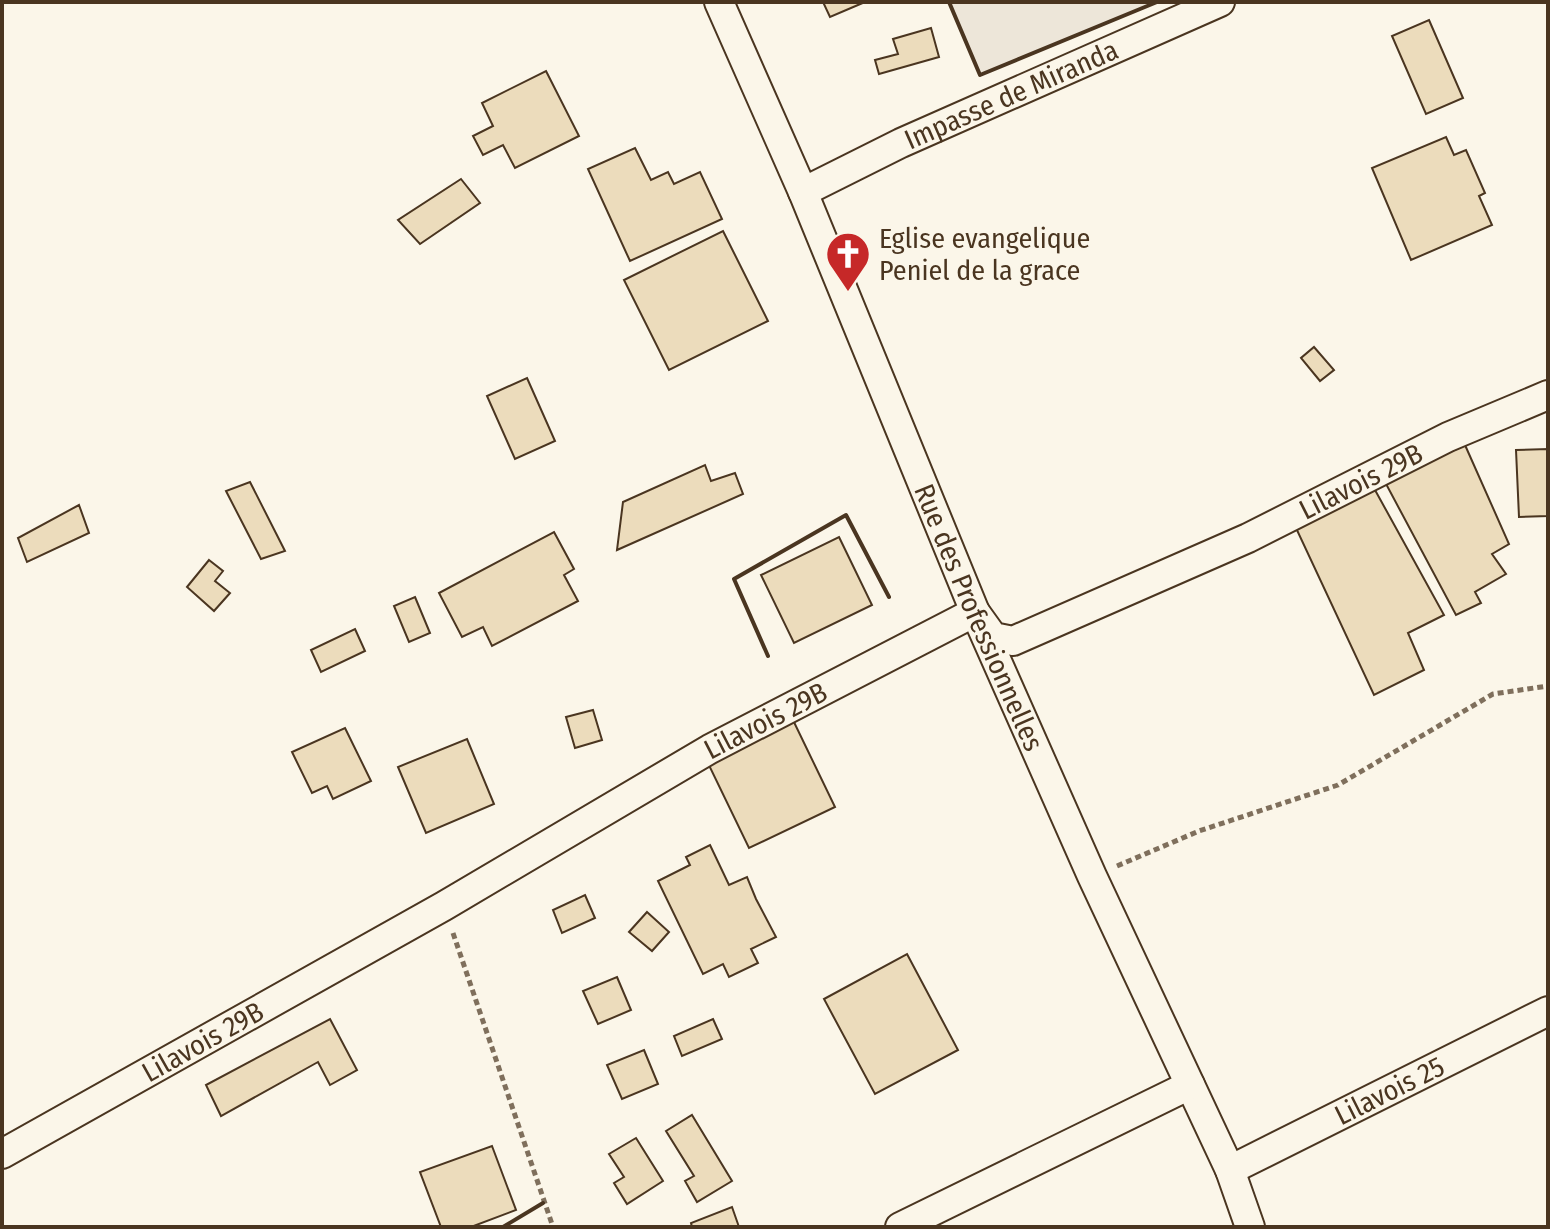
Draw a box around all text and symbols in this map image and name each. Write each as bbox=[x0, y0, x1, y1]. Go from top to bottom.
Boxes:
street label: Impasse de Miranda bbox=[900, 33, 1123, 156]
place label: Eglise evangelique Peniel de la grace bbox=[879, 222, 1090, 287]
church icon: Eglise evangelique Peniel de la grace bbox=[824, 230, 872, 293]
street label: Lilavois 29B bbox=[1294, 437, 1428, 526]
street label: Rue des Professionnelles bbox=[907, 479, 1050, 756]
street label: Lilavois 29B bbox=[699, 675, 833, 766]
street label: Lilavois 29B bbox=[136, 995, 269, 1089]
street label: Lilavois 25 bbox=[1329, 1050, 1450, 1132]

